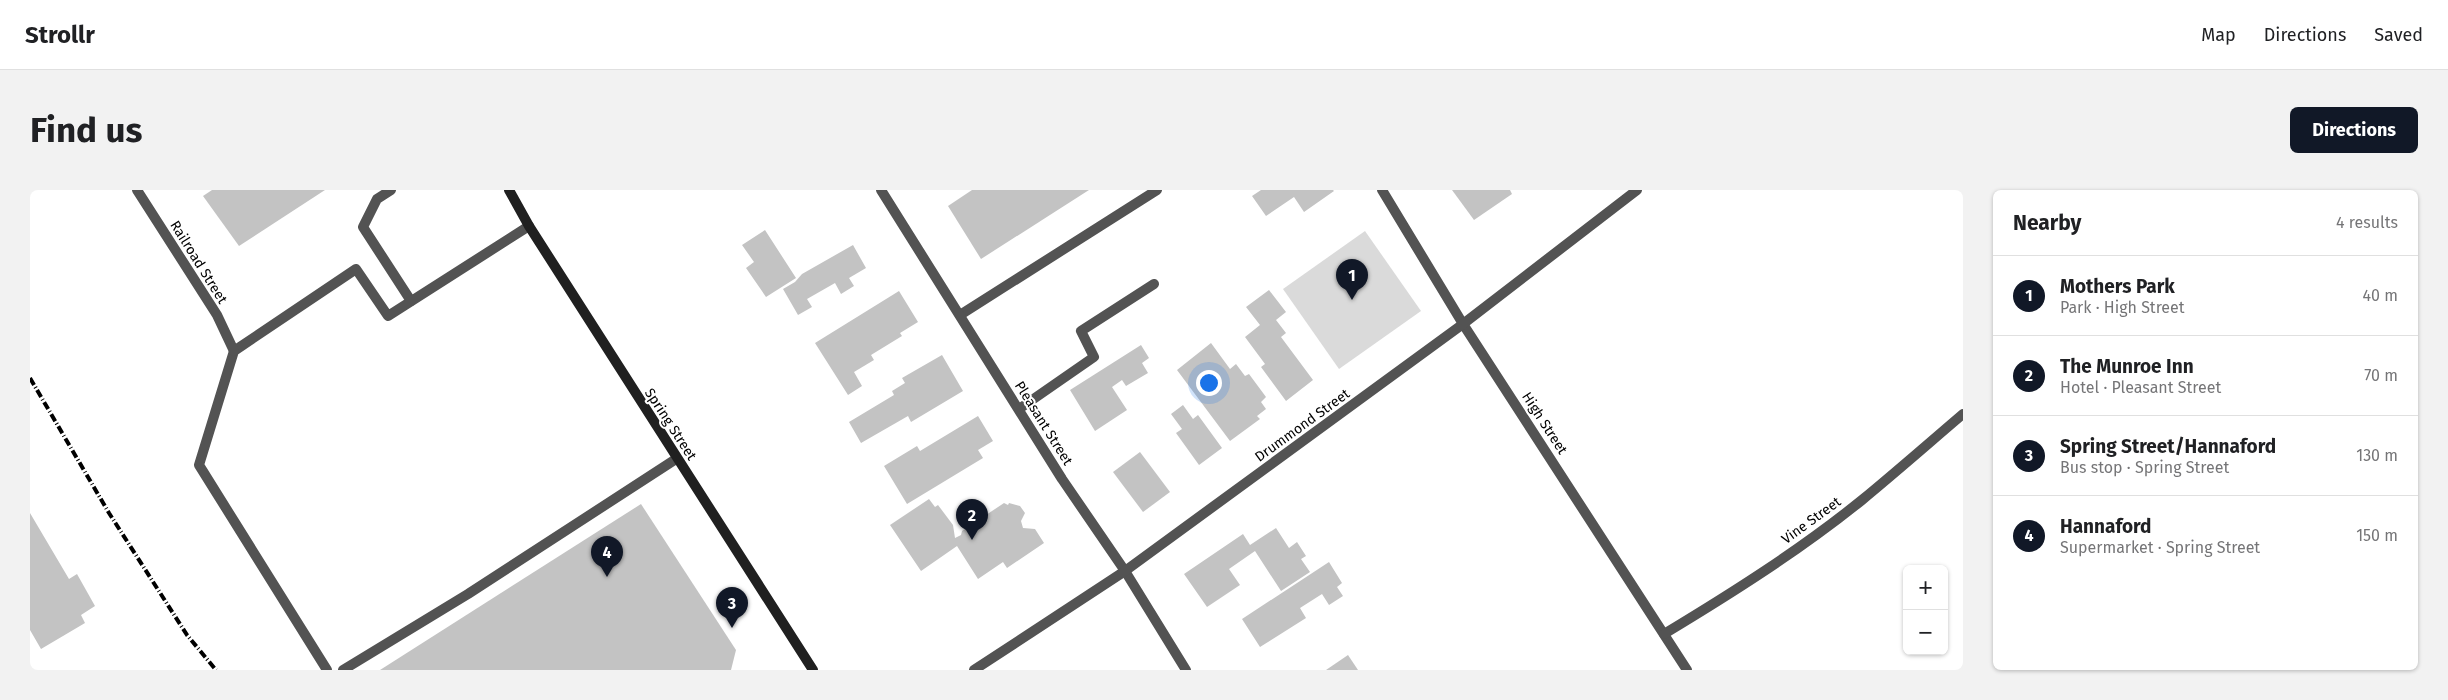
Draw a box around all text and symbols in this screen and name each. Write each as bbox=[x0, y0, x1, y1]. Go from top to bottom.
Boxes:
text: Strollr bbox=[25, 21, 95, 49]
text: Map bbox=[2201, 24, 2236, 46]
text: Directions bbox=[2264, 24, 2346, 46]
text: Saved bbox=[2374, 24, 2423, 46]
button: Directions bbox=[2290, 107, 2418, 153]
text: Find us bbox=[30, 109, 142, 151]
text: Nearby bbox=[2013, 210, 2081, 236]
text: 4 results bbox=[2336, 213, 2398, 232]
street label: Railroad Street bbox=[166, 218, 231, 308]
pin: 1 bbox=[1336, 259, 1368, 300]
text: Mothers Park bbox=[2060, 275, 2175, 298]
text: 1 bbox=[2025, 286, 2033, 305]
text: 40 m bbox=[2363, 286, 2398, 305]
text: Park · High Street bbox=[2060, 298, 2185, 317]
text: The Munroe Inn bbox=[2060, 355, 2194, 378]
text: 2 bbox=[2025, 366, 2033, 385]
text: 70 m bbox=[2364, 366, 2398, 385]
your location bbox=[1196, 370, 1222, 396]
street label: Pleasant Street bbox=[1011, 378, 1077, 469]
text: Hotel · Pleasant Street bbox=[2060, 378, 2221, 397]
street label: Spring Street bbox=[641, 385, 701, 464]
street label: Drummond Street bbox=[1252, 385, 1354, 465]
street label: High Street bbox=[1518, 389, 1571, 458]
text: Spring Street/Hannaford bbox=[2060, 435, 2276, 458]
text: 3 bbox=[2025, 446, 2033, 465]
text: 130 m bbox=[2356, 446, 2398, 465]
text: Bus stop · Spring Street bbox=[2060, 458, 2229, 477]
street label: Vine Street bbox=[1778, 493, 1845, 548]
pin: 2 bbox=[956, 499, 988, 540]
text: Hannaford bbox=[2060, 515, 2152, 538]
text: 4 bbox=[2024, 526, 2034, 545]
text: 150 m bbox=[2356, 526, 2398, 545]
pin: 4 bbox=[591, 536, 623, 577]
text: Supermarket · Spring Street bbox=[2060, 538, 2260, 557]
map controls bbox=[1903, 565, 1948, 655]
button: + bbox=[1903, 565, 1948, 610]
pin: 3 bbox=[716, 587, 748, 628]
button: − bbox=[1903, 610, 1948, 655]

